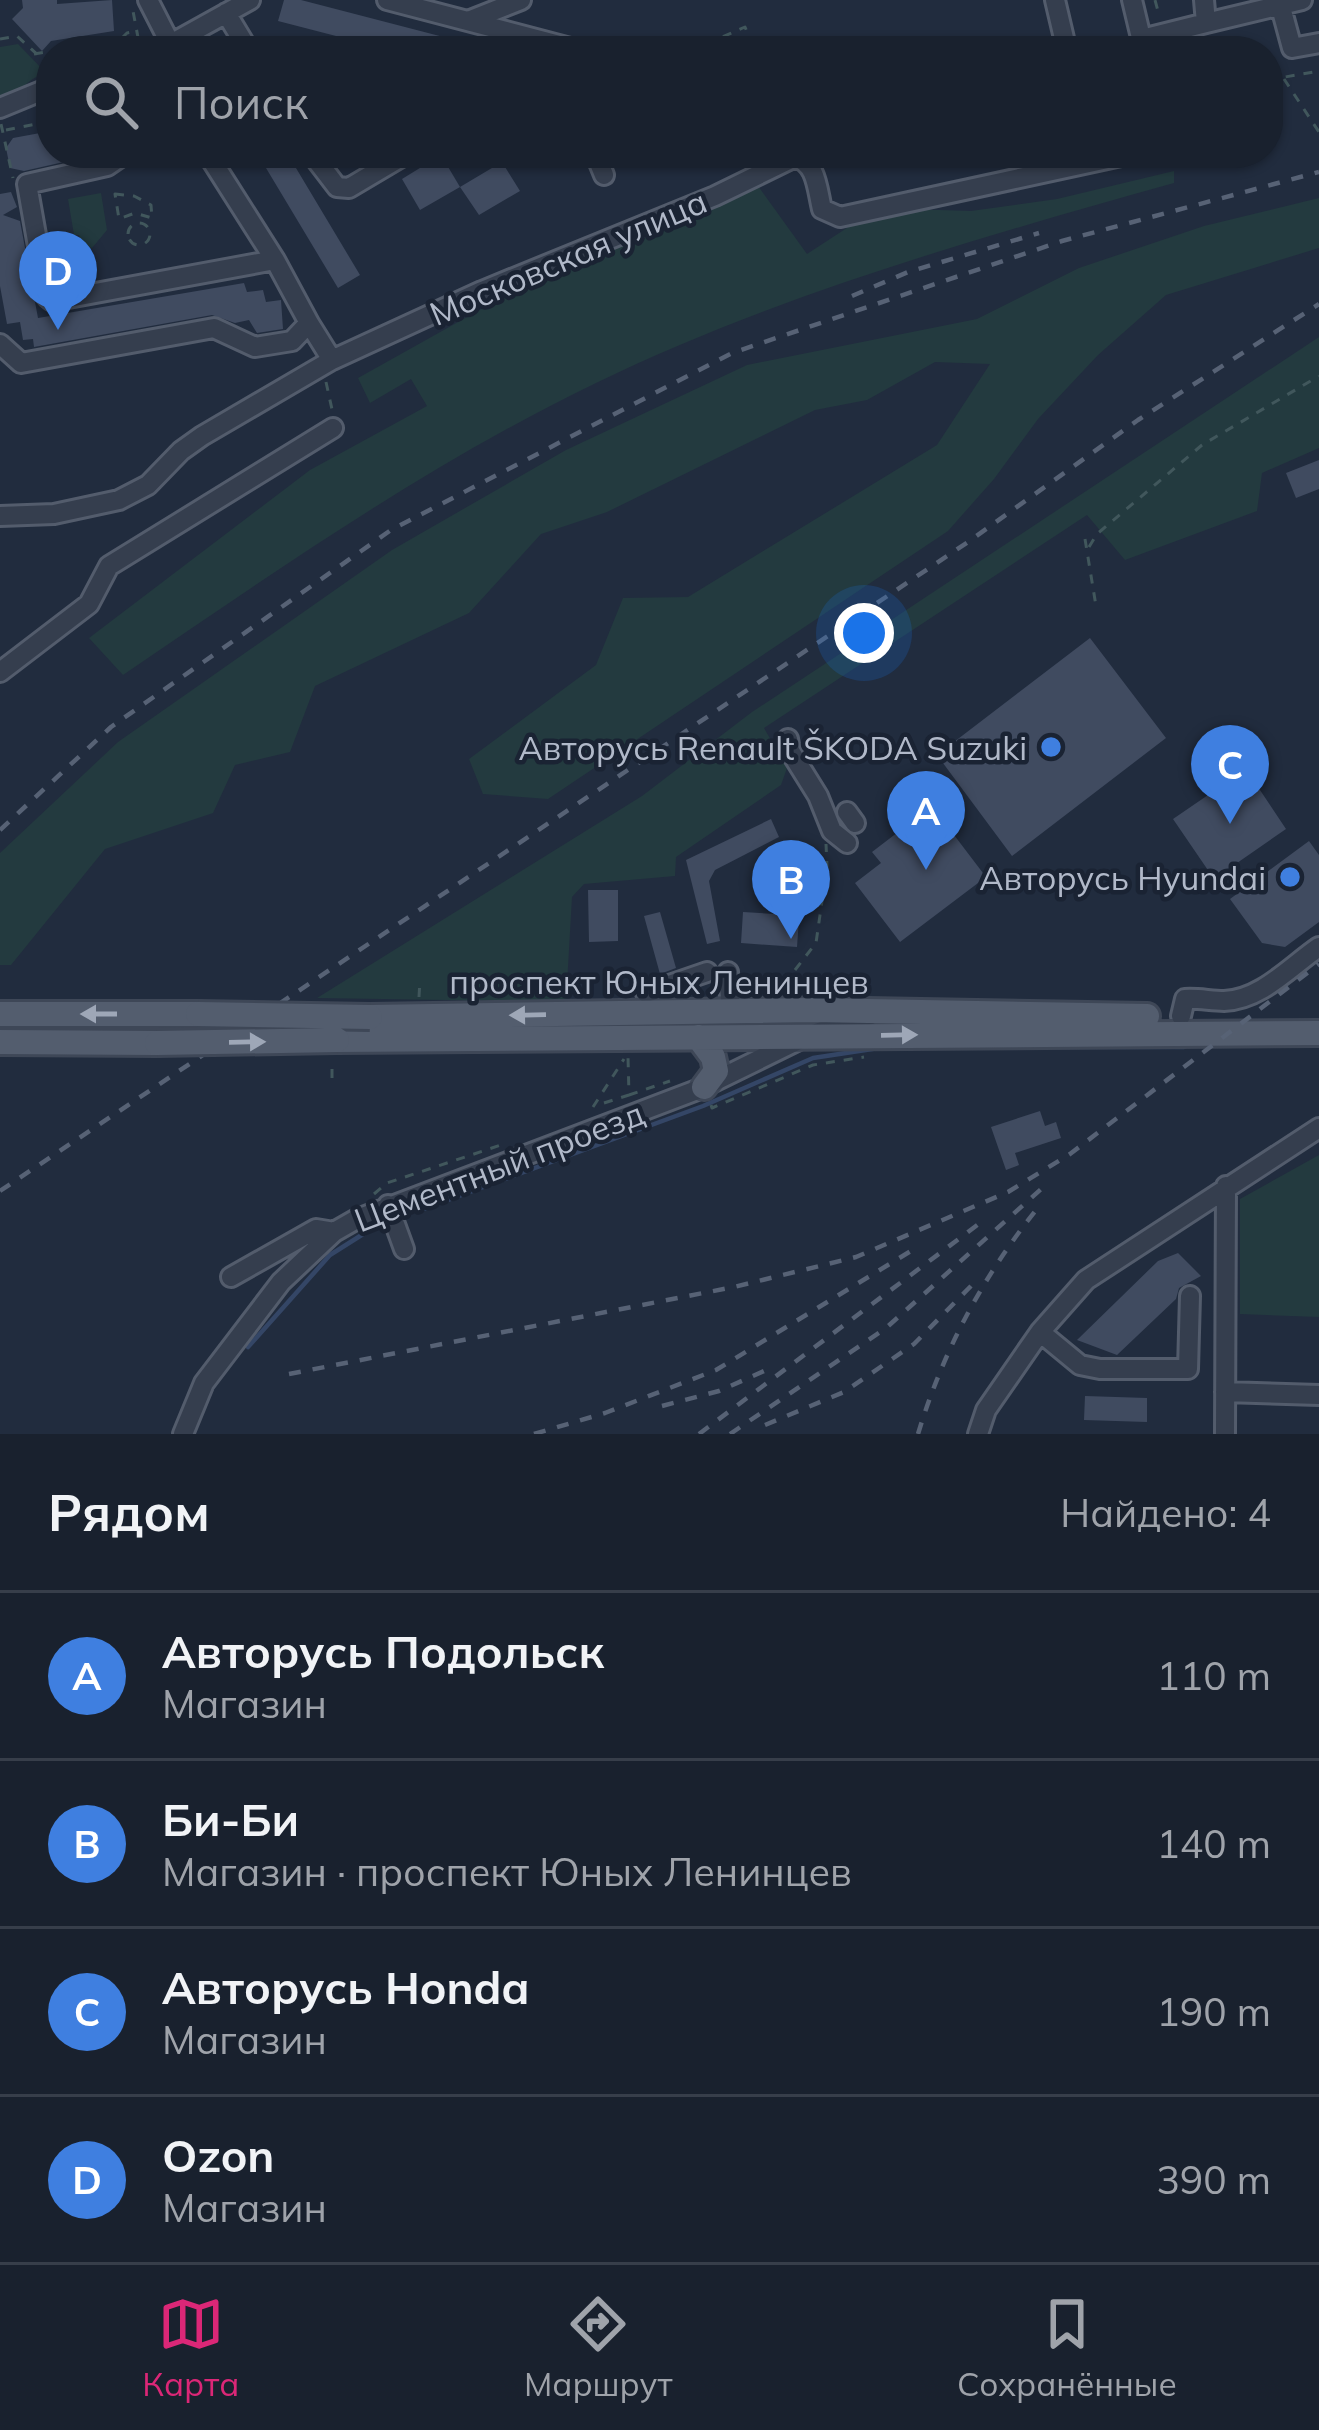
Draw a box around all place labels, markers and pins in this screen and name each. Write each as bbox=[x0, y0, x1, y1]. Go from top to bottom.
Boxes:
pin: D bbox=[19, 231, 97, 330]
pin: C bbox=[1191, 725, 1269, 824]
place label: Авторусь Renault ŠKODA Suzuki bbox=[519, 727, 1027, 768]
marker: Авторусь Renault ŠKODA Suzuki bbox=[1038, 734, 1064, 760]
pin: A bbox=[887, 771, 965, 870]
pin: B bbox=[752, 840, 830, 939]
place label: Авторусь Hyundai bbox=[979, 857, 1266, 898]
marker: Авторусь Hyundai bbox=[1277, 864, 1303, 890]

